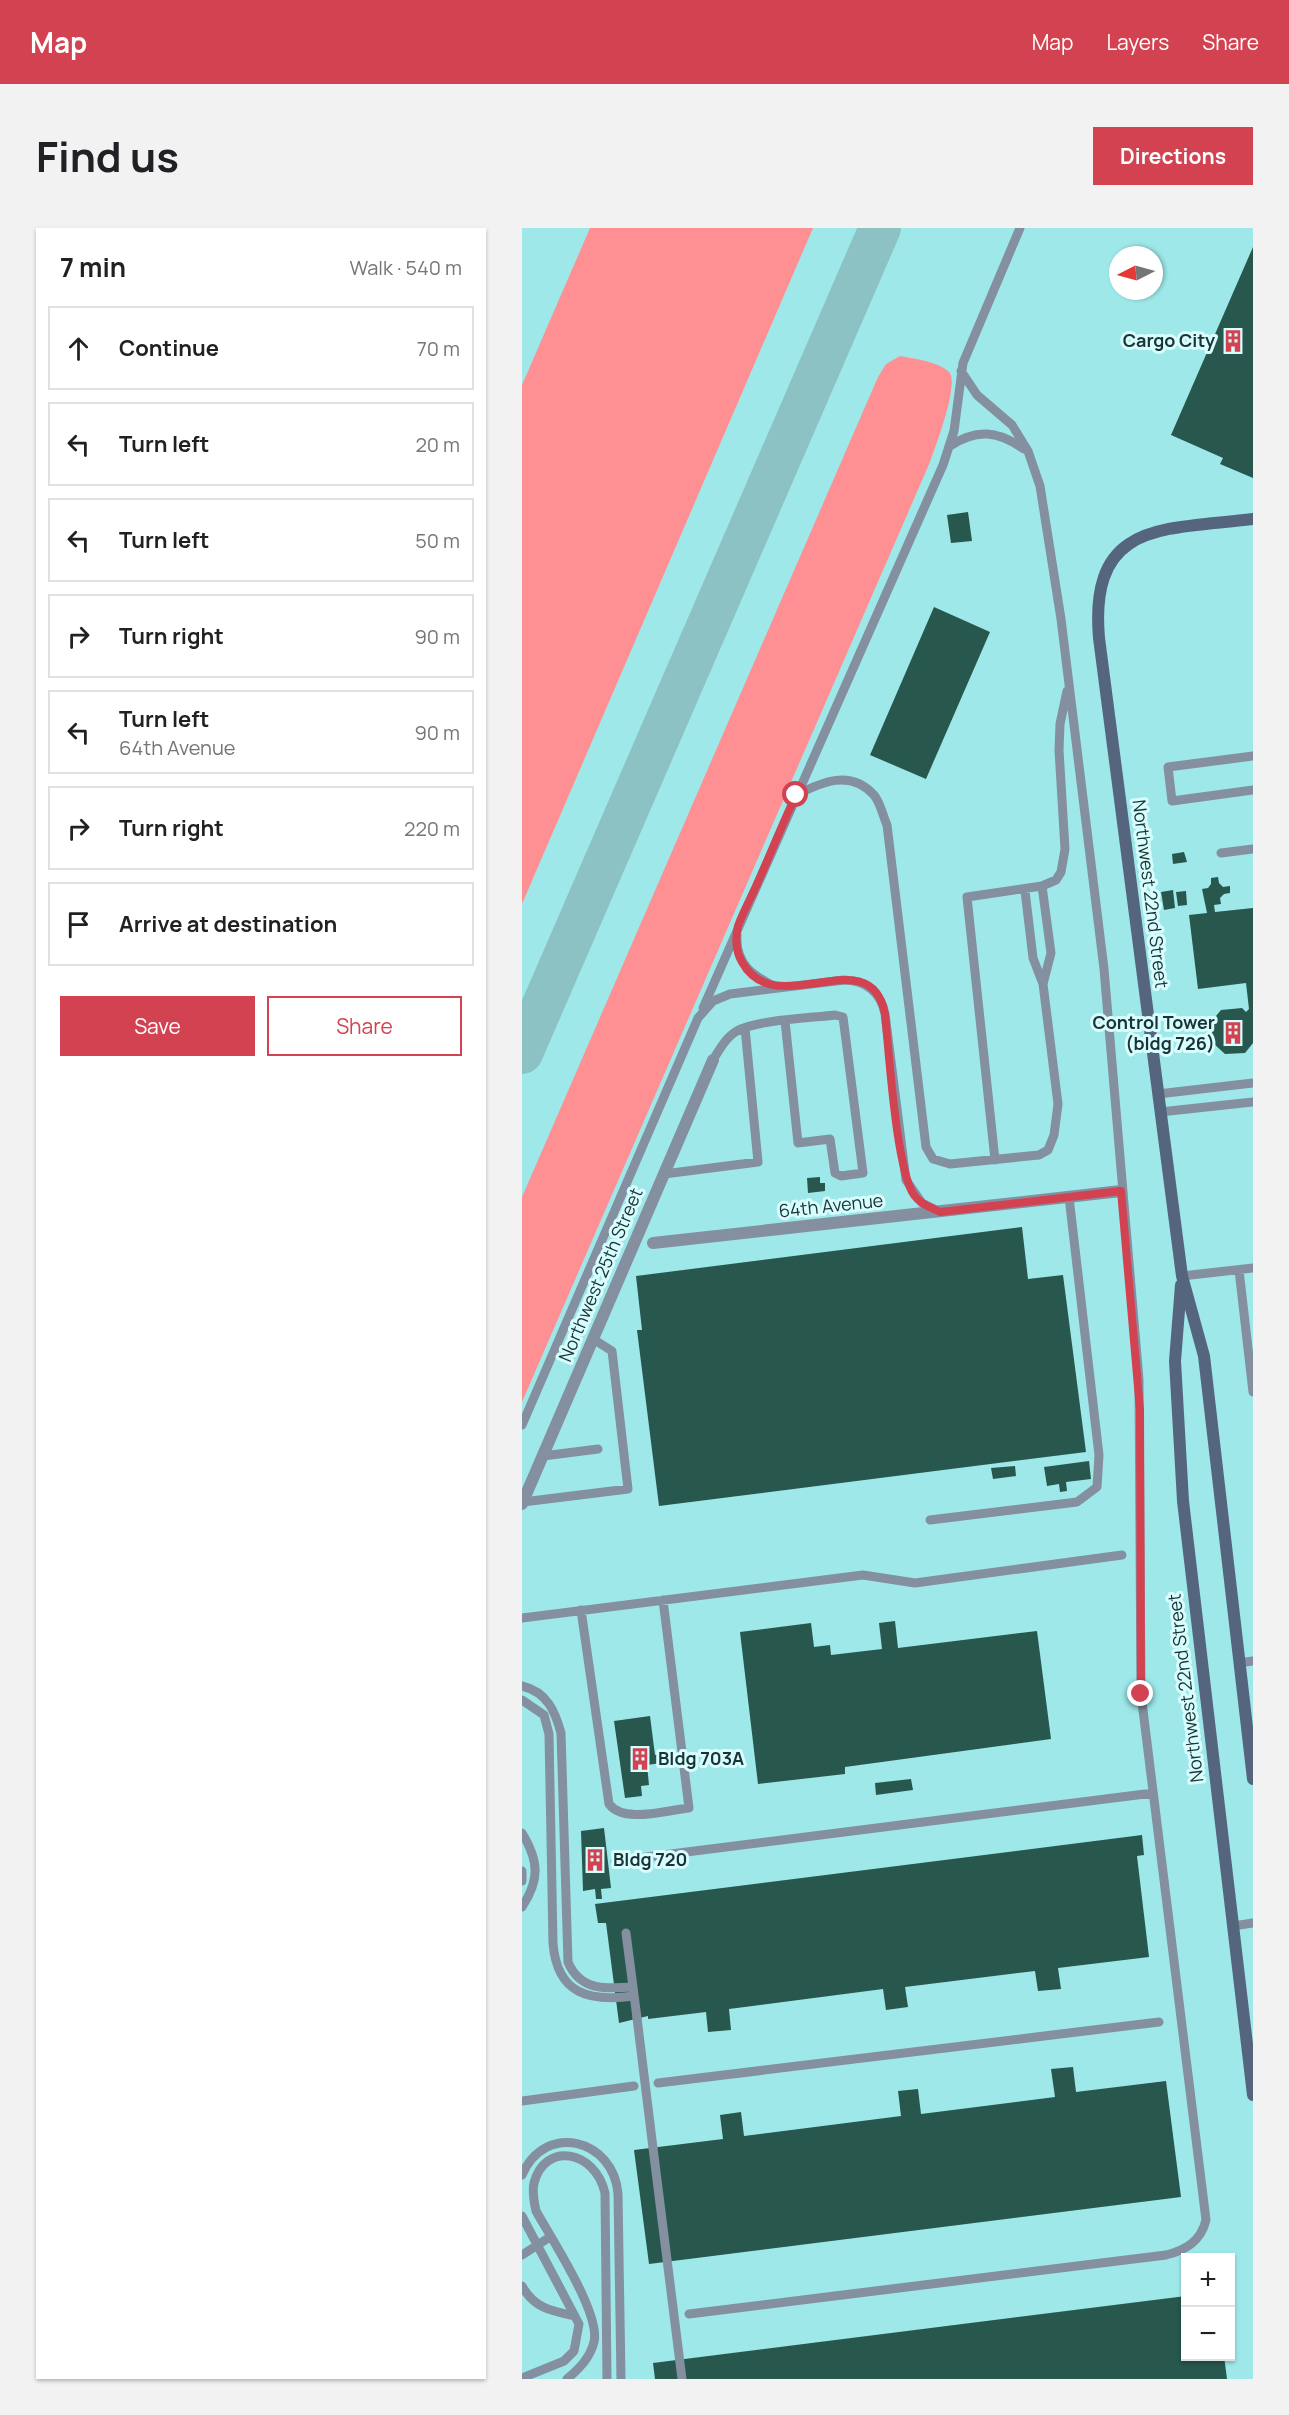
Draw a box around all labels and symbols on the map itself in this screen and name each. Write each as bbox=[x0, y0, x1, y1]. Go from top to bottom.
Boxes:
north arrow bbox=[1109, 246, 1163, 300]
place label: Cargo City bbox=[1123, 328, 1215, 352]
building icon: Cargo City bbox=[1220, 328, 1246, 354]
route start bbox=[782, 781, 808, 807]
street label: Northwest 22nd Street bbox=[1128, 798, 1174, 990]
place label: Control Tower (bldg 726) bbox=[1092, 1010, 1215, 1055]
building icon: Control Tower (bldg 726) bbox=[1220, 1020, 1246, 1046]
street label: Northwest 25th Street bbox=[553, 1184, 648, 1365]
street label: 64th Avenue bbox=[777, 1188, 884, 1222]
street label: Northwest 22nd Street bbox=[1162, 1592, 1208, 1784]
route end bbox=[1127, 1680, 1153, 1706]
building icon: Bldg 703A bbox=[627, 1746, 653, 1772]
place label: Bldg 703A bbox=[658, 1746, 744, 1770]
building icon: Bldg 720 bbox=[582, 1847, 608, 1873]
place label: Bldg 720 bbox=[613, 1847, 687, 1871]

